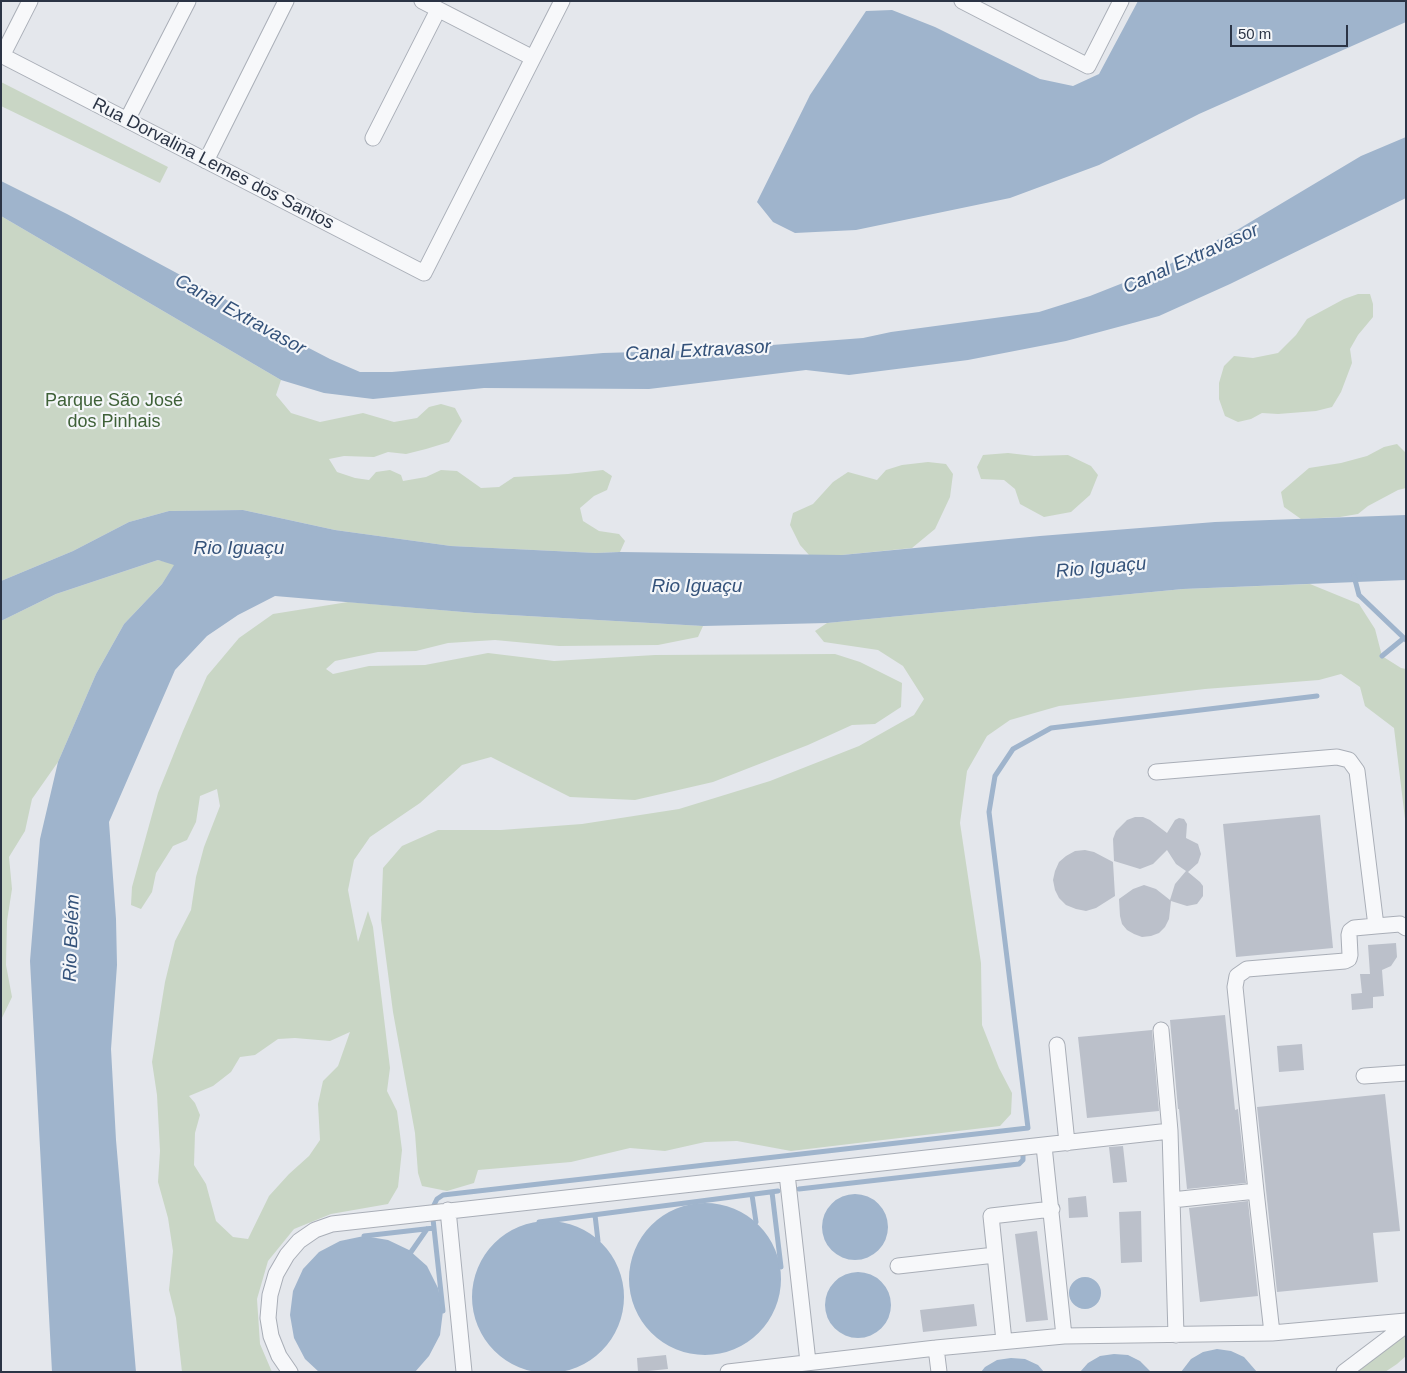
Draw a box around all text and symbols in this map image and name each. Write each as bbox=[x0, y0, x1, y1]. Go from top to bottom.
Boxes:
scale bar bbox=[1232, 15, 1350, 47]
text: 50 m bbox=[1238, 25, 1271, 42]
street label: Rua Dorvalina Lemes dos Santos bbox=[89, 94, 337, 234]
water label: Canal Extravasor bbox=[1120, 219, 1262, 299]
water label: Canal Extravasor bbox=[171, 270, 309, 360]
water label: Canal Extravasor bbox=[625, 336, 771, 366]
park label: Parque São José dos Pinhais bbox=[45, 390, 183, 432]
water label: Rio Iguaçu bbox=[194, 538, 284, 560]
water label: Rio Iguaçu bbox=[1055, 553, 1147, 583]
water label: Rio Iguaçu bbox=[652, 576, 742, 598]
water label: Rio Belém bbox=[59, 894, 85, 982]

